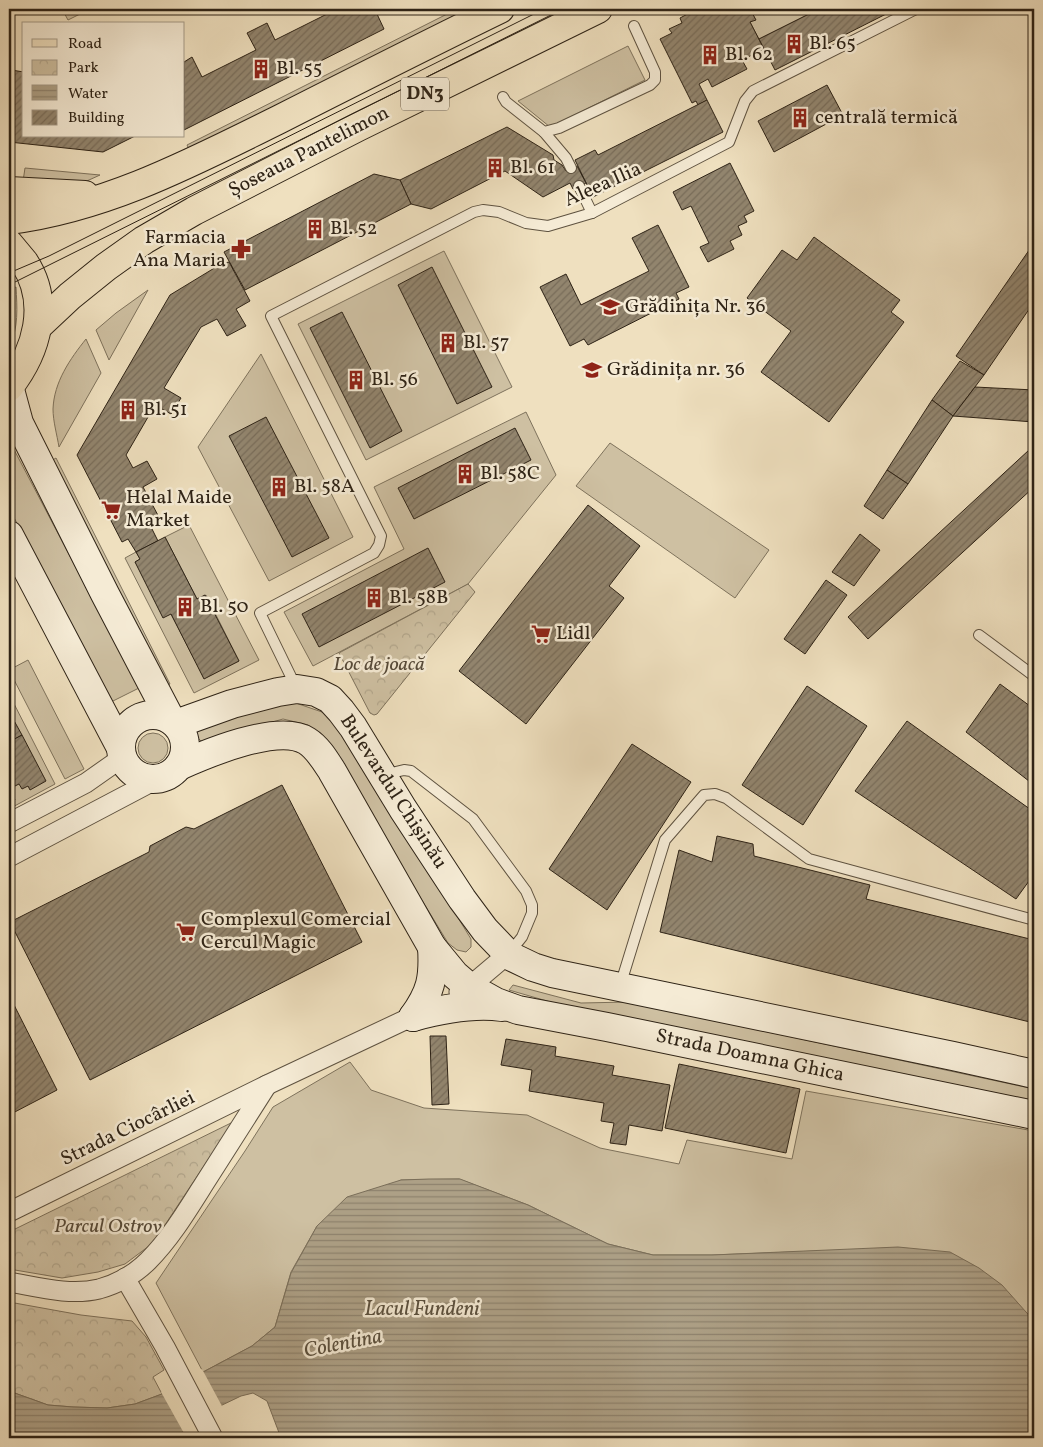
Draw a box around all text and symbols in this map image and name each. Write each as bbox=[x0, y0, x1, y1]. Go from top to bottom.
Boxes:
legend bbox=[22, 22, 185, 138]
place label: Bl. 65 bbox=[809, 30, 856, 58]
building icon: Bl. 65 bbox=[783, 33, 805, 55]
text: Road bbox=[68, 34, 102, 55]
place label: Bl. 62 bbox=[725, 41, 773, 69]
building icon: Bl. 62 bbox=[699, 44, 721, 66]
place label: Bl. 55 bbox=[276, 55, 322, 83]
text: Park bbox=[68, 58, 99, 79]
building icon: Bl. 55 bbox=[250, 58, 272, 80]
road number: DN3 bbox=[401, 78, 449, 110]
text: Water bbox=[68, 84, 108, 105]
street label: Șoseaua Pantelimon bbox=[224, 99, 394, 205]
place label: centrală termică bbox=[815, 104, 958, 132]
building icon: centrală termică bbox=[789, 107, 811, 129]
text: Building bbox=[68, 108, 125, 129]
place label: Bl. 61 bbox=[510, 154, 555, 182]
street label: Aleea Ilia bbox=[560, 156, 646, 214]
building icon: Bl. 61 bbox=[484, 157, 506, 179]
place label: Bl. 52 bbox=[330, 215, 378, 243]
building icon: Bl. 52 bbox=[304, 218, 326, 240]
place label: Farmacia Ana Maria bbox=[133, 224, 226, 275]
pharmacy icon: Farmacia Ana Maria bbox=[230, 238, 252, 260]
place label: Grădinița Nr. 36 bbox=[625, 293, 766, 321]
school or university icon: Grădinița Nr. 36 bbox=[599, 296, 621, 318]
place label: Bl. 57 bbox=[463, 329, 509, 357]
building icon: Bl. 57 bbox=[437, 332, 459, 354]
place label: Grădinița nr. 36 bbox=[607, 356, 745, 384]
school or university icon: Grădinița nr. 36 bbox=[581, 359, 603, 381]
place label: Bl. 56 bbox=[371, 366, 418, 394]
building icon: Bl. 56 bbox=[345, 369, 367, 391]
place label: Bl. 51 bbox=[143, 396, 188, 424]
building icon: Bl. 51 bbox=[117, 399, 139, 421]
place label: Bl. 58C bbox=[480, 460, 540, 488]
building icon: Bl. 58C bbox=[454, 463, 476, 485]
place label: Bl. 58A bbox=[294, 473, 355, 501]
building icon: Bl. 58A bbox=[268, 476, 290, 498]
place label: Helal Maide Market bbox=[126, 484, 232, 535]
supermarket icon: Helal Maide Market bbox=[100, 499, 122, 521]
place label: Bl. 58B bbox=[389, 584, 448, 612]
building icon: Bl. 58B bbox=[363, 587, 385, 609]
place label: Bl. 50 bbox=[200, 593, 248, 621]
building icon: Bl. 50 bbox=[174, 596, 196, 618]
place label: Lidl bbox=[556, 620, 591, 648]
supermarket icon: Lidl bbox=[530, 623, 552, 645]
park label: Loc de joacă bbox=[333, 651, 425, 679]
street label: Bulevardul Chișinău bbox=[332, 709, 454, 875]
place label: Complexul Comercial Cercul Magic bbox=[201, 906, 391, 957]
supermarket icon: Complexul Comercial Cercul Magic bbox=[175, 921, 197, 943]
street label: Strada Doamna Ghica bbox=[653, 1022, 847, 1090]
street label: Strada Ciocârliei bbox=[56, 1084, 200, 1174]
park label: Parcul Ostrov bbox=[54, 1213, 162, 1241]
water label: Lacul Fundeni bbox=[364, 1295, 480, 1324]
water label: Colentina bbox=[301, 1322, 385, 1366]

